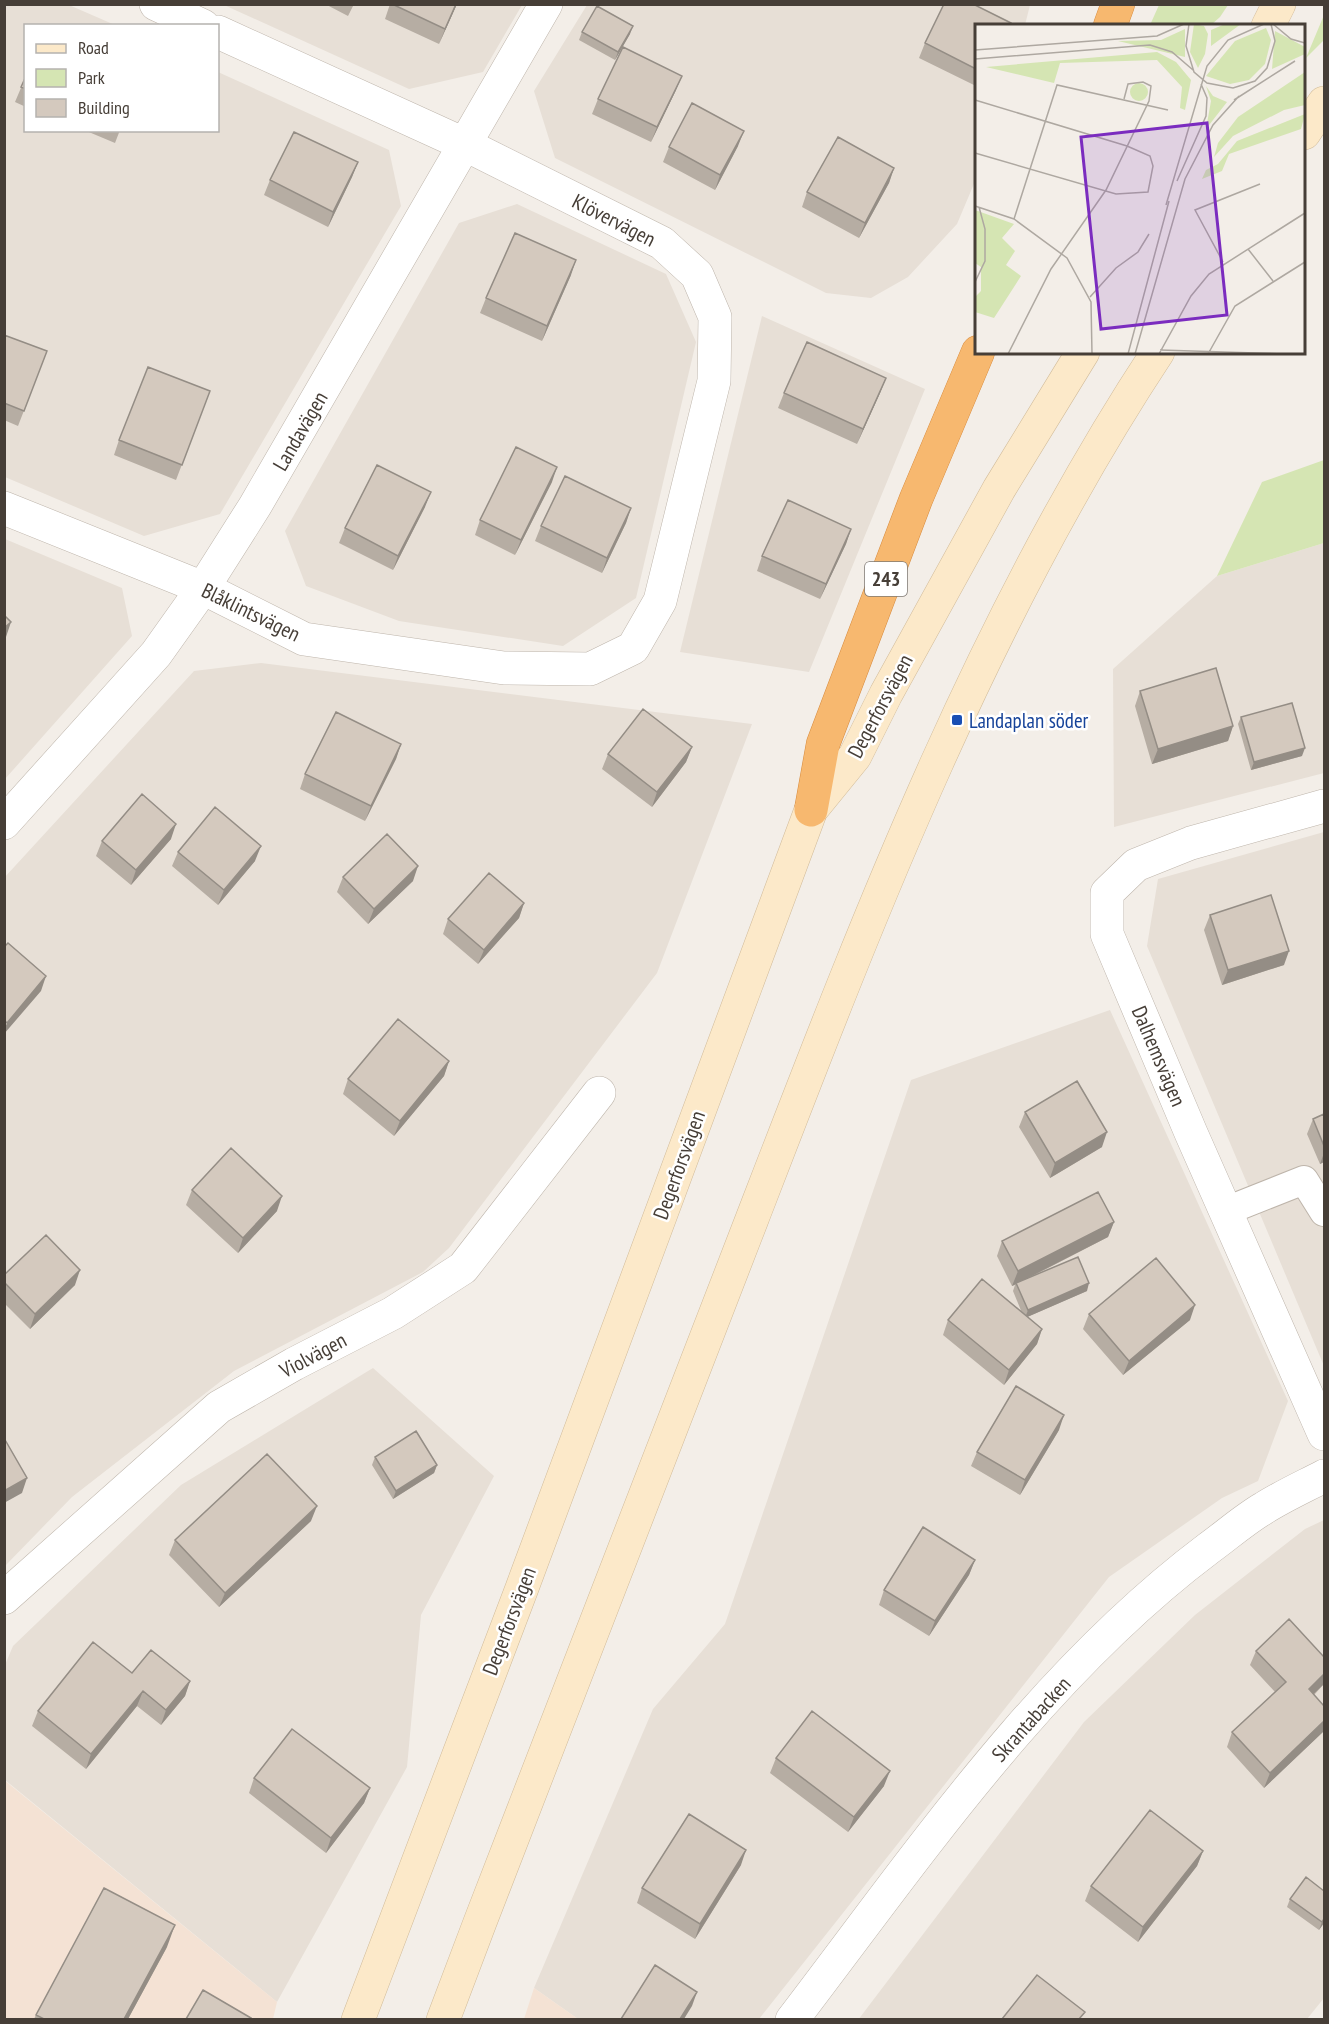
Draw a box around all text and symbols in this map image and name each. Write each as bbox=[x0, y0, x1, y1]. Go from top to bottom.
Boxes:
legend bbox=[24, 24, 219, 132]
inset map bbox=[975, 24, 1305, 354]
text: Road bbox=[78, 36, 109, 59]
text: Park bbox=[78, 66, 105, 89]
text: Building bbox=[78, 96, 130, 119]
street label: Klövervägen bbox=[568, 187, 660, 253]
street label: Landavägen bbox=[267, 387, 333, 475]
road number: 243 bbox=[865, 562, 907, 596]
street label: Blåklintsvägen bbox=[197, 577, 305, 647]
street label: Degerforsvägen bbox=[841, 649, 919, 763]
place label: Landaplan söder bbox=[969, 707, 1089, 734]
marker: Landaplan söder bbox=[950, 713, 964, 727]
street label: Dalhemsvägen bbox=[1126, 1002, 1192, 1110]
street label: Degerforsvägen bbox=[647, 1107, 711, 1223]
street label: Violvägen bbox=[274, 1326, 351, 1384]
street label: Degerforsvägen bbox=[476, 1563, 542, 1679]
street label: Skrantabacken bbox=[986, 1671, 1076, 1767]

